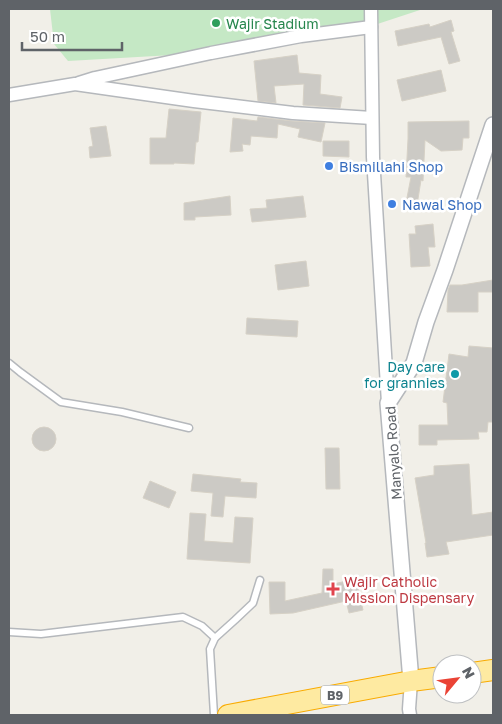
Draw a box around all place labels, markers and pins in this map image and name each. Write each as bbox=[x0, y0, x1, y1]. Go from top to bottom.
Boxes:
place label: Wajir Stadium bbox=[226, 15, 319, 32]
marker: Wajir Stadium bbox=[210, 17, 222, 29]
place label: Bismillahi Shop bbox=[339, 158, 443, 175]
marker: Bismillahi Shop bbox=[323, 160, 335, 172]
place label: Nawal Shop bbox=[402, 196, 482, 213]
marker: Nawal Shop bbox=[386, 198, 398, 210]
place label: Day care for grannies bbox=[364, 358, 445, 391]
marker: Day care for grannies bbox=[449, 368, 461, 380]
place label: Wajir Catholic Mission Dispensary bbox=[344, 573, 474, 606]
marker: Wajir Catholic Mission Dispensary bbox=[326, 582, 340, 596]

